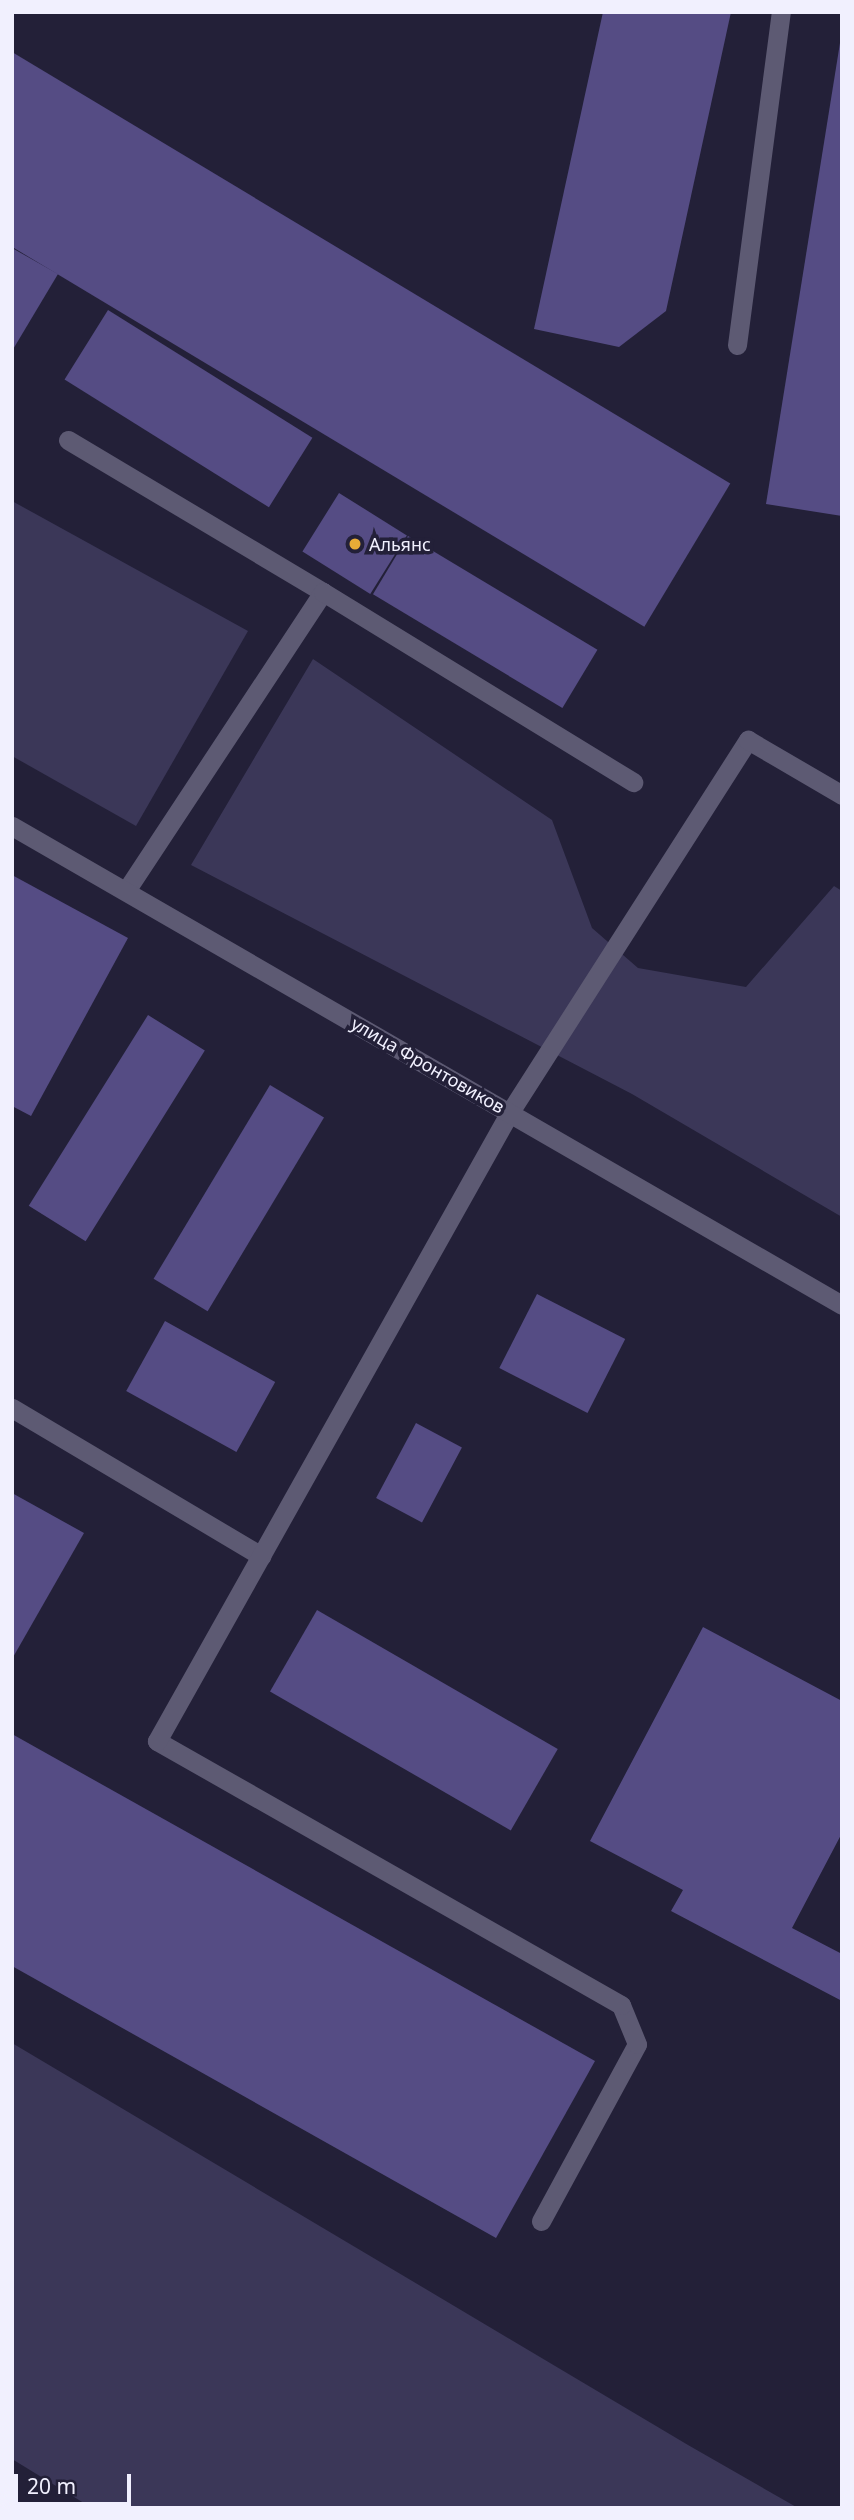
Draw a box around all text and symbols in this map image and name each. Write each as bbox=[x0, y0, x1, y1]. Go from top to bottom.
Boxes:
place label: Альянс bbox=[369, 533, 431, 555]
marker: Альянс bbox=[347, 536, 363, 552]
street label: улица Фронтовиков bbox=[348, 1012, 508, 1118]
scale bar bbox=[18, 2460, 135, 2504]
text: 20 m bbox=[27, 2472, 76, 2500]

